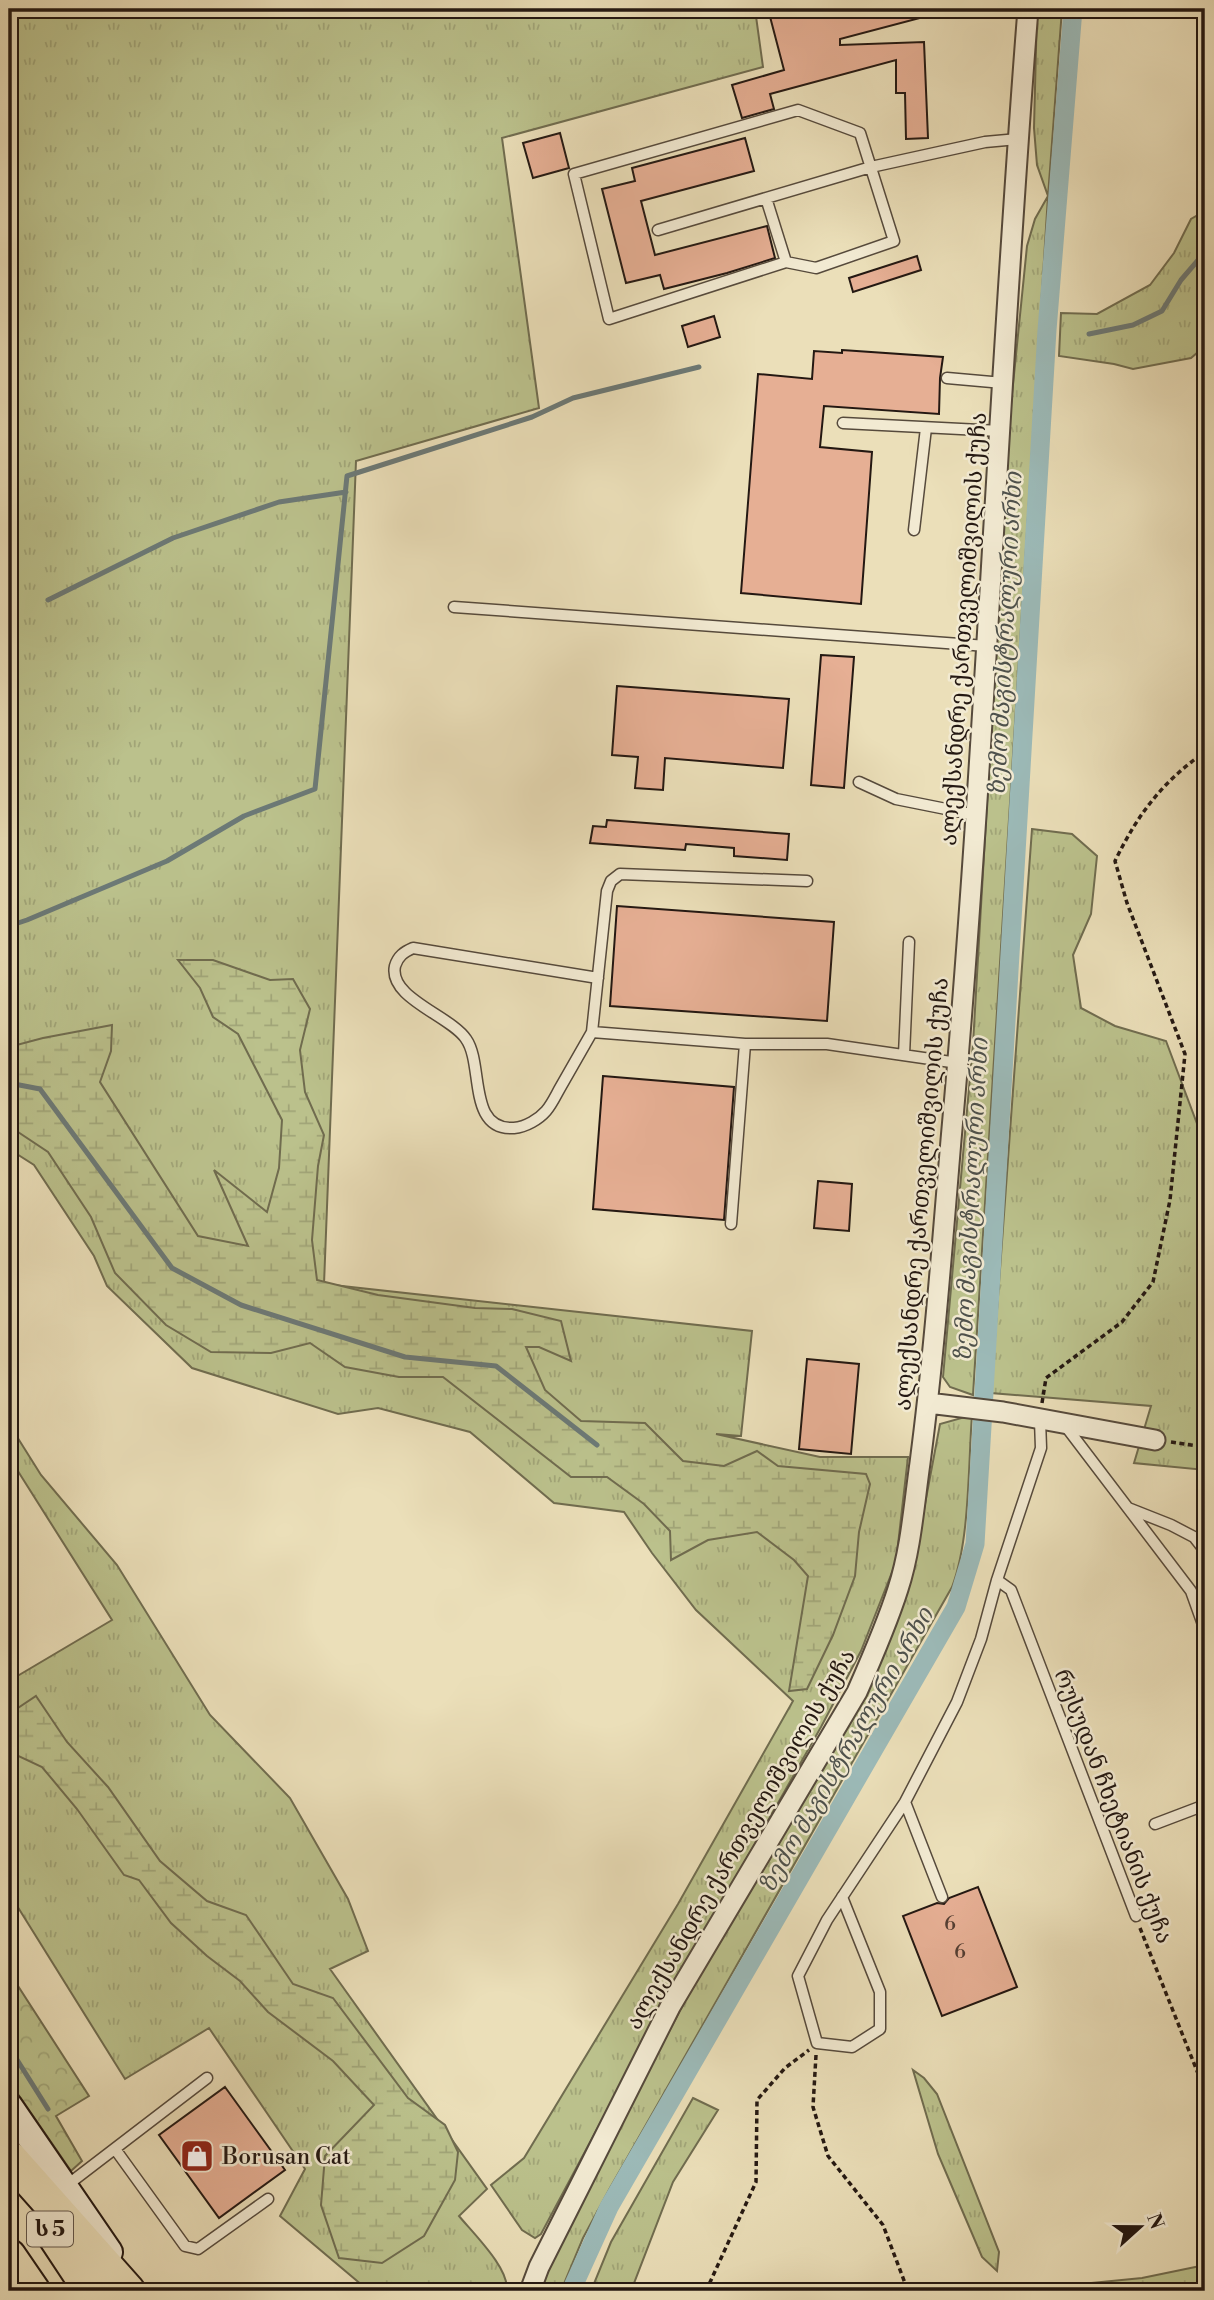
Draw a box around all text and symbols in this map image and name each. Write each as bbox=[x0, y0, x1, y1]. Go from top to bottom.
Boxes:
street label: ალექსანდრე ქართველიშვილის ქუჩა bbox=[935, 411, 993, 847]
water label: ზემო მაგისტრალური არხი bbox=[983, 470, 1030, 796]
street label: ალექსანდრე ქართველიშვილის ქუჩა bbox=[889, 976, 955, 1412]
water label: ზემო მაგისტრალური არხი bbox=[949, 1036, 996, 1362]
water label: ზემო მაგისტრალური არხი bbox=[753, 1602, 941, 1898]
street label: ალექსანდრე ქართველიშვილის ქუჩა bbox=[620, 1644, 862, 2035]
street label: რუსუდან ჩხეტიანის ქუჩა bbox=[1048, 1665, 1178, 1948]
house number: 6 bbox=[944, 1912, 956, 1936]
house number: 6 bbox=[954, 1940, 966, 1964]
shop icon: Borusan Cat bbox=[178, 2137, 216, 2175]
place label: Borusan Cat bbox=[221, 2143, 351, 2171]
north arrow bbox=[1106, 2192, 1176, 2262]
text: N bbox=[1141, 2210, 1169, 2233]
road number: ს 5 bbox=[27, 2212, 73, 2246]

